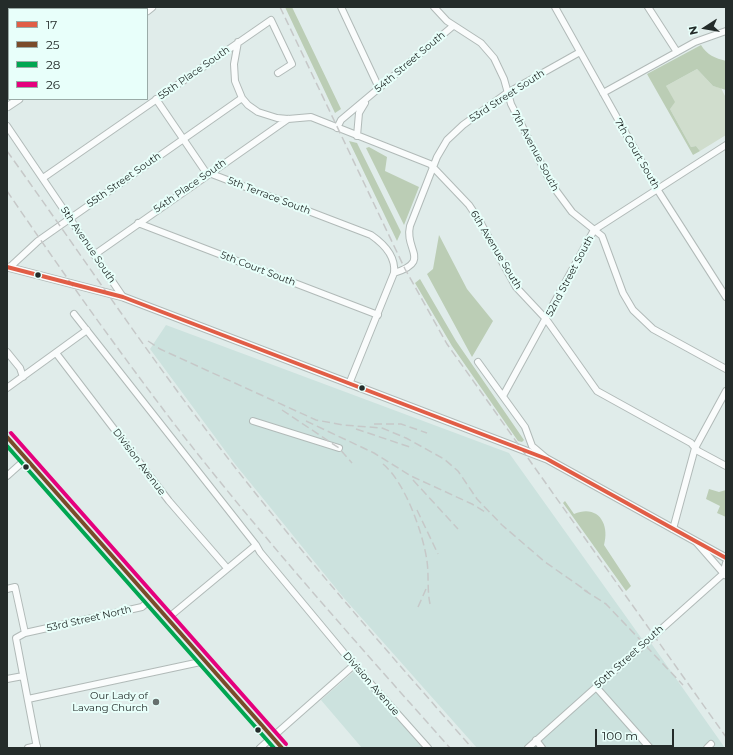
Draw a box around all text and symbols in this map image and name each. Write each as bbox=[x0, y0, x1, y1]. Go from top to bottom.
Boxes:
legend bbox=[8, 8, 148, 100]
north arrow bbox=[685, 8, 725, 48]
text: 17 bbox=[46, 17, 57, 32]
text: N bbox=[685, 25, 701, 36]
street label: 54th Street South bbox=[372, 29, 448, 95]
text: 25 bbox=[46, 37, 60, 52]
street label: 55th Place South bbox=[156, 44, 232, 102]
text: 28 bbox=[46, 57, 60, 72]
street label: 53rd Street South bbox=[467, 67, 547, 125]
text: 26 bbox=[46, 77, 60, 92]
street label: 7th Avenue South bbox=[509, 109, 561, 193]
street label: 7th Court South bbox=[612, 116, 662, 192]
street label: 55th Street South bbox=[85, 150, 163, 210]
street label: 54th Place South bbox=[151, 157, 229, 215]
street label: 5th Terrace South bbox=[226, 175, 312, 217]
street label: 5th Avenue South bbox=[58, 205, 118, 285]
street label: 6th Avenue South bbox=[468, 208, 524, 292]
street label: 52nd Street South bbox=[544, 233, 596, 319]
street label: 5th Court South bbox=[219, 249, 297, 289]
unlabelled marker bbox=[33, 270, 43, 280]
unlabelled marker bbox=[357, 383, 367, 393]
street label: Division Avenue bbox=[110, 426, 168, 498]
unlabelled marker bbox=[21, 462, 31, 472]
street label: 53rd Street North bbox=[45, 603, 133, 635]
street label: 50th Street South bbox=[592, 623, 666, 691]
street label: Division Avenue bbox=[340, 650, 402, 718]
place label: Our Lady of Lavang Church bbox=[72, 690, 148, 714]
marker: Our Lady of Lavang Church bbox=[151, 697, 161, 707]
scale bar bbox=[597, 721, 676, 747]
unlabelled marker bbox=[253, 725, 263, 735]
text: 100 m bbox=[602, 728, 638, 743]

